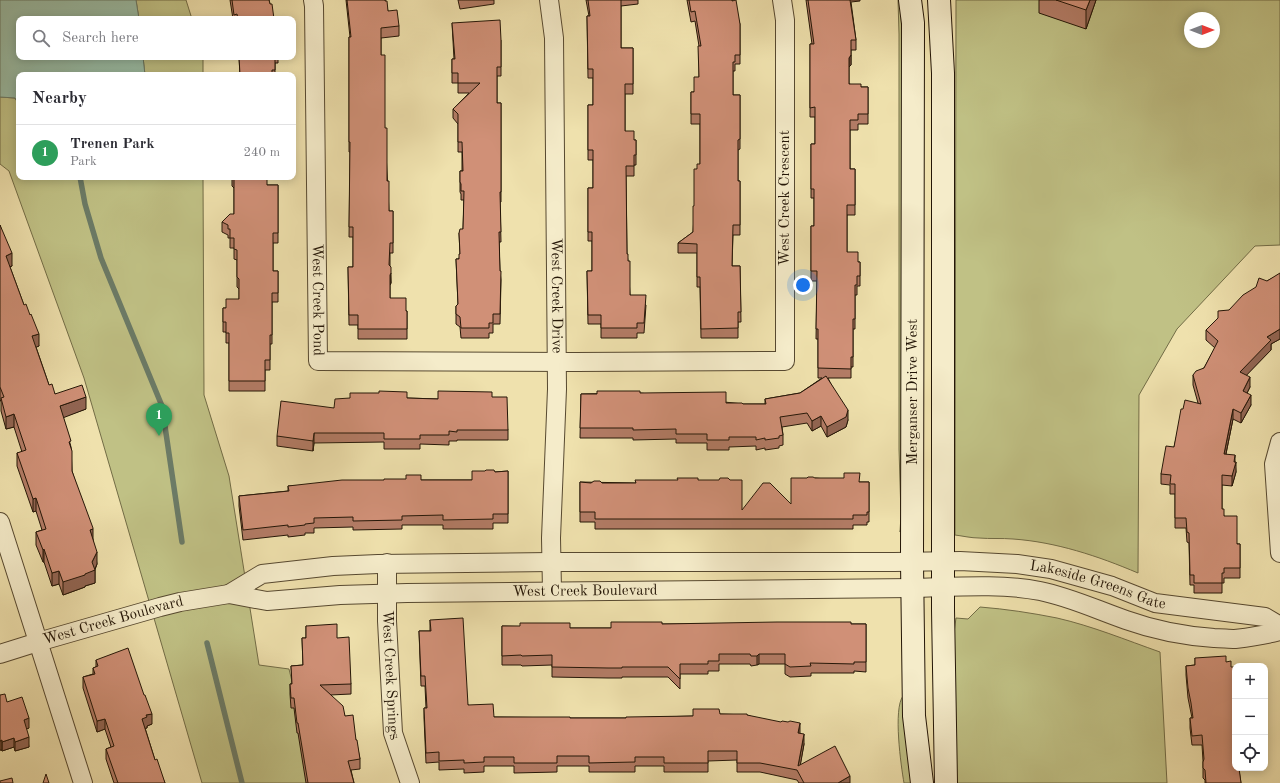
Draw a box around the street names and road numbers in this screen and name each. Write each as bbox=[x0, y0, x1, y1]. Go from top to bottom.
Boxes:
street label: West Creek Crescent bbox=[778, 130, 793, 266]
street label: West Creek Drive bbox=[548, 238, 564, 354]
street label: West Creek Pond bbox=[309, 244, 325, 356]
street label: Merganser Drive West bbox=[906, 319, 921, 465]
street label: Lakeside Greens Gate bbox=[1029, 558, 1167, 612]
street label: West Creek Boulevard bbox=[512, 583, 658, 599]
street label: West Creek Boulevard bbox=[41, 594, 185, 648]
street label: West Creek Springs bbox=[380, 610, 402, 742]

